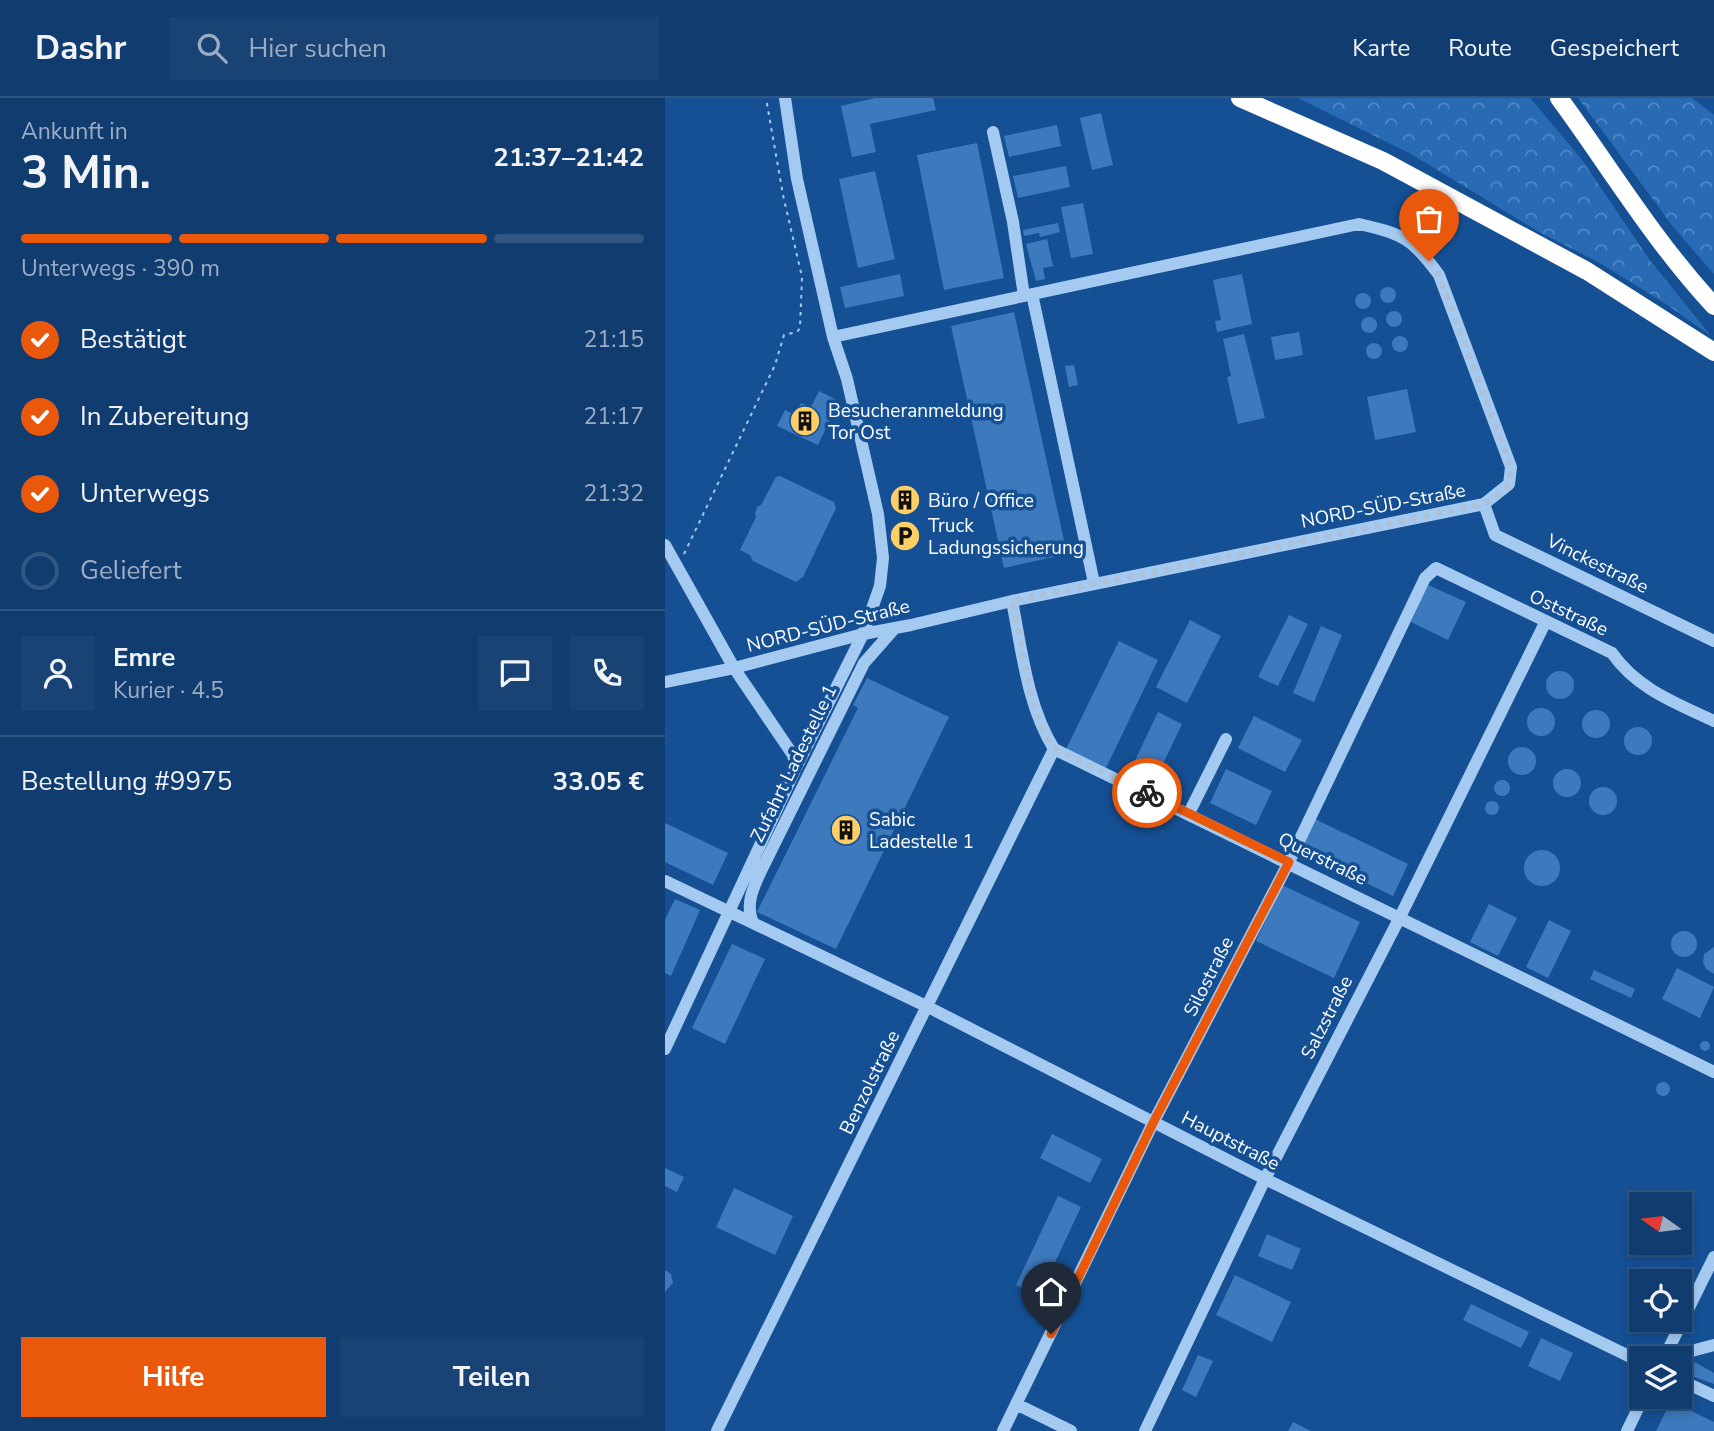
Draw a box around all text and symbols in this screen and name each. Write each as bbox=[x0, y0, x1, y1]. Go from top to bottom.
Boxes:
search box bbox=[169, 17, 659, 80]
text: Dashr bbox=[35, 26, 127, 71]
icon: search bbox=[193, 29, 231, 67]
text: Hier suchen bbox=[249, 31, 387, 66]
text: Karte bbox=[1352, 32, 1410, 64]
text: Route bbox=[1448, 32, 1512, 64]
text: Gespeichert bbox=[1550, 32, 1679, 64]
text: Ankunft in bbox=[21, 116, 128, 147]
text: 21:37–21:42 bbox=[493, 140, 644, 175]
text: 3 Min. bbox=[21, 141, 151, 204]
pin bbox=[1399, 189, 1459, 261]
icon: bag bbox=[1410, 200, 1448, 238]
text: Unterwegs · 390 m bbox=[21, 253, 220, 284]
icon: check bbox=[21, 321, 59, 359]
text: Bestätigt bbox=[80, 322, 186, 357]
text: 21:15 bbox=[584, 324, 644, 355]
icon: check bbox=[21, 398, 59, 436]
place label: Besucheranmeldung Tor Ost bbox=[828, 398, 1004, 446]
text: In Zubereitung bbox=[80, 399, 249, 434]
text: 21:17 bbox=[584, 401, 644, 432]
building icon: Besucheranmeldung Tor Ost bbox=[788, 404, 822, 438]
icon: check bbox=[21, 475, 59, 513]
text: Unterwegs bbox=[80, 476, 210, 511]
street label: NORD-SÜD-Straße bbox=[1299, 477, 1468, 535]
text: 21:32 bbox=[584, 478, 644, 509]
building icon: Büro / Office bbox=[888, 483, 922, 517]
place label: Büro / Office bbox=[928, 488, 1034, 514]
place label: Truck Ladungssicherung bbox=[928, 513, 1084, 561]
parking icon: Truck Ladungssicherung bbox=[888, 519, 922, 553]
street label: Vinckestraße bbox=[1541, 528, 1653, 600]
text: Geliefert bbox=[80, 553, 181, 588]
street label: Oststraße bbox=[1525, 583, 1612, 643]
street label: NORD-SÜD-Straße bbox=[744, 593, 913, 659]
button: person bbox=[21, 636, 95, 710]
button: chat bbox=[478, 636, 552, 710]
button: phone bbox=[570, 636, 644, 710]
text: Emre bbox=[113, 640, 175, 675]
text: Kurier · 4.5 bbox=[113, 675, 224, 706]
street label: Zufahrt Ladestelle 1 bbox=[744, 680, 843, 847]
courier bbox=[1112, 758, 1182, 828]
text: Bestellung #9975 bbox=[21, 764, 232, 799]
text: 33.05 € bbox=[553, 764, 644, 799]
icon: bike bbox=[1128, 774, 1166, 812]
place label: Sabic Ladestelle 1 bbox=[869, 807, 974, 855]
building icon: Sabic Ladestelle 1 bbox=[829, 813, 863, 847]
street label: Querstraße bbox=[1274, 826, 1372, 892]
street label: Silostraße bbox=[1178, 932, 1240, 1021]
street label: Salzstraße bbox=[1295, 971, 1359, 1064]
street label: Benzolstraße bbox=[834, 1026, 906, 1139]
street label: Hauptstraße bbox=[1177, 1105, 1284, 1177]
north arrow bbox=[1629, 1192, 1692, 1255]
map controls bbox=[1629, 1192, 1692, 1409]
pin bbox=[1021, 1262, 1081, 1334]
button: locate bbox=[1629, 1269, 1692, 1332]
icon: home bbox=[1032, 1273, 1070, 1311]
button: Hilfe bbox=[21, 1337, 326, 1417]
button: Teilen bbox=[340, 1337, 644, 1417]
button: layers bbox=[1629, 1346, 1692, 1409]

